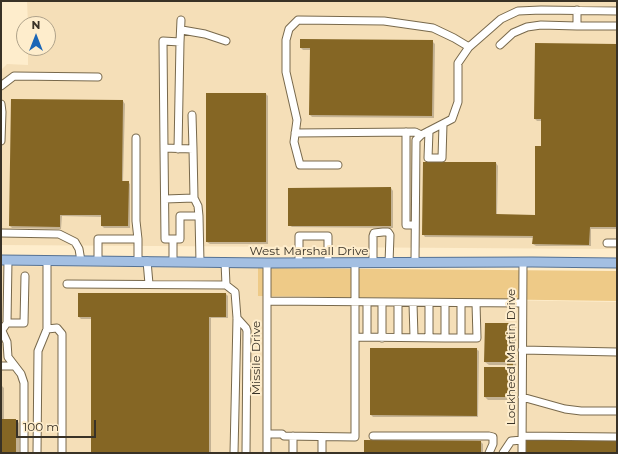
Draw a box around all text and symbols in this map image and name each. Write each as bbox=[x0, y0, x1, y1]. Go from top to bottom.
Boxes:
north arrow bbox=[16, 16, 56, 56]
text: N bbox=[32, 18, 40, 32]
street label: West Marshall Drive bbox=[249, 244, 369, 258]
street label: Lockheed Martin Drive bbox=[504, 289, 518, 425]
street label: Missile Drive bbox=[249, 321, 263, 395]
scale bar bbox=[18, 412, 98, 438]
text: 100 m bbox=[23, 419, 59, 434]

